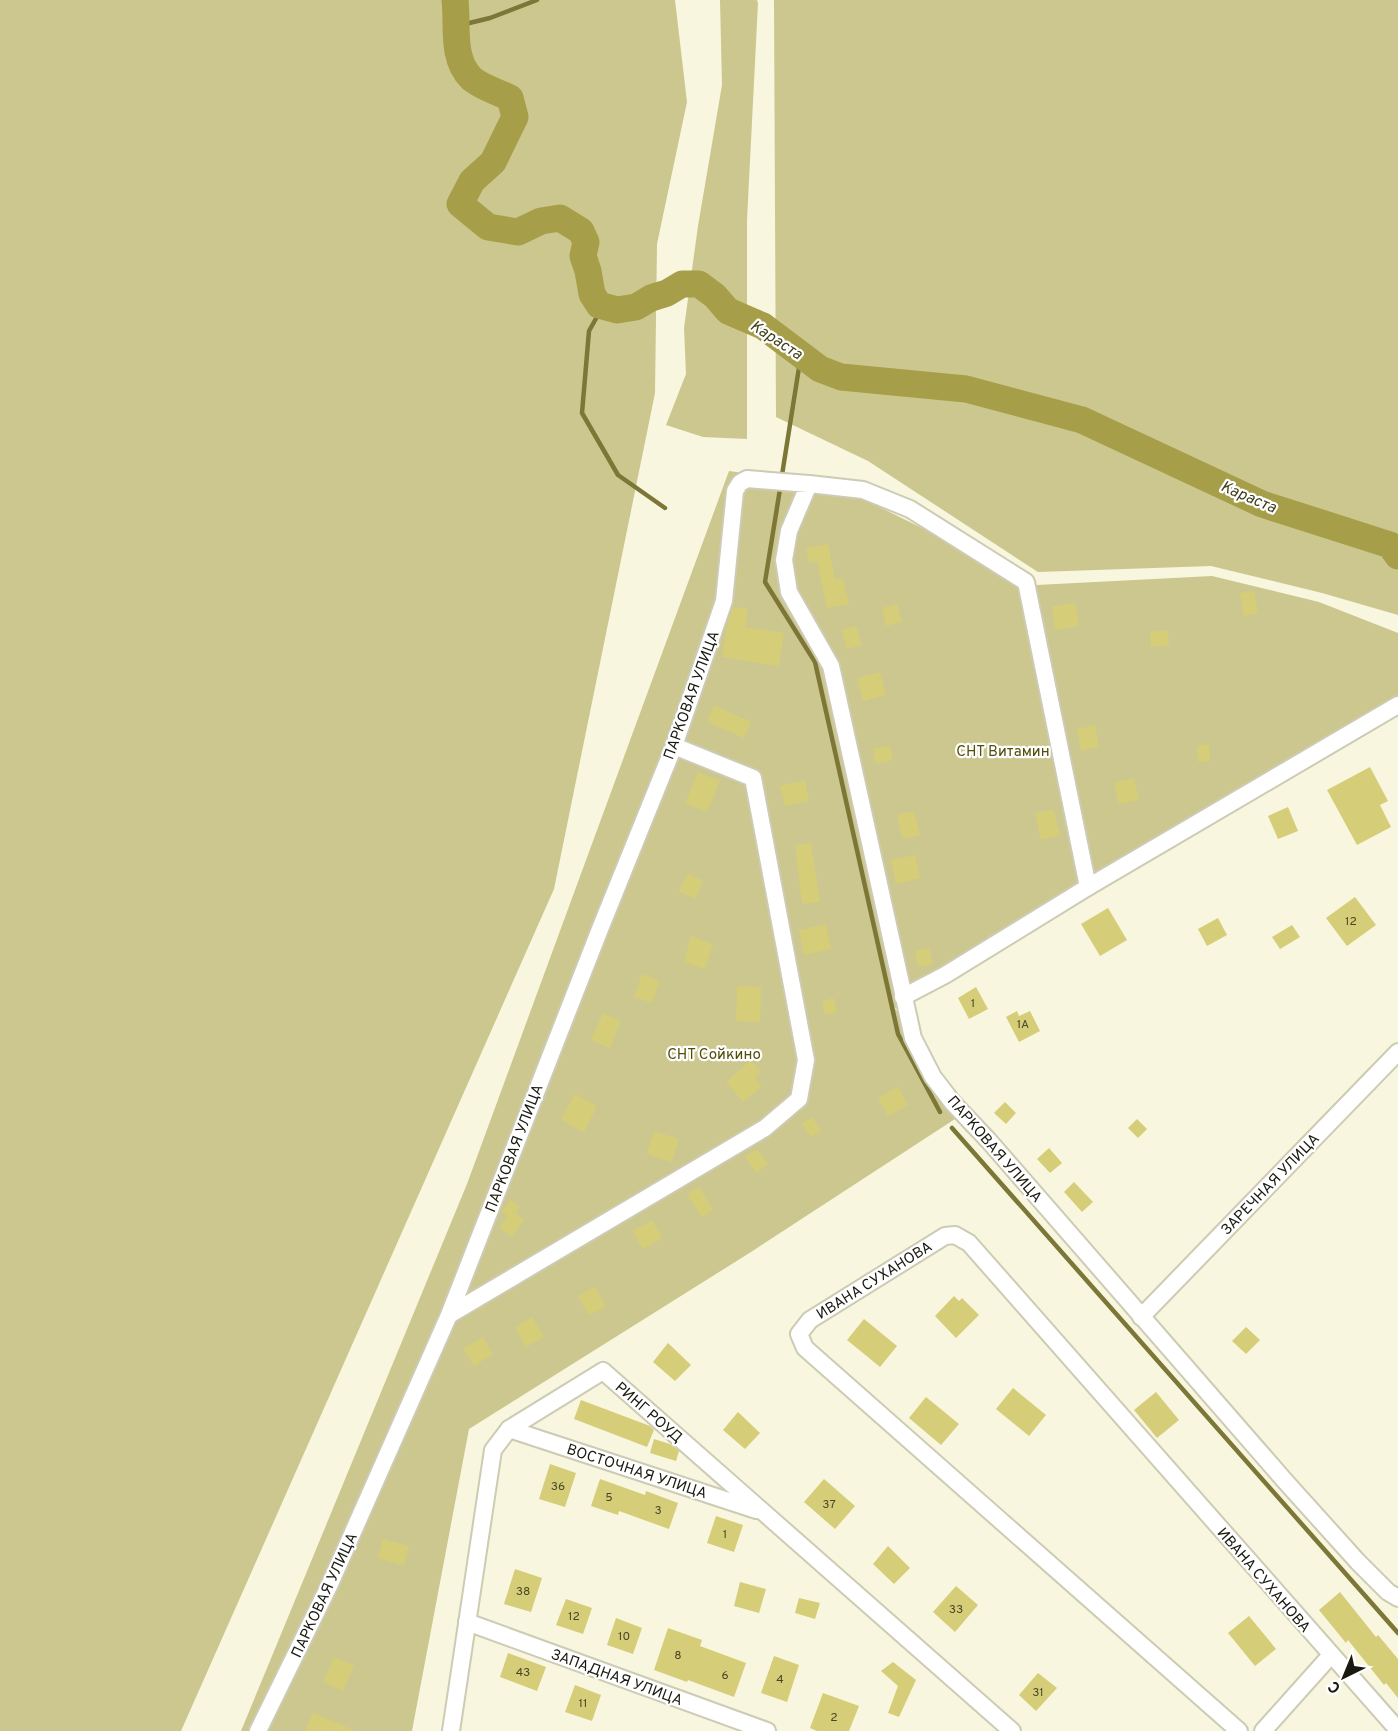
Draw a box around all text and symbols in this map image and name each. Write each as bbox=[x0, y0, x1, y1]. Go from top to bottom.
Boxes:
water label: Караста bbox=[746, 316, 806, 365]
water label: Караста bbox=[1217, 477, 1280, 519]
street label: ПАРКОВАЯ УЛИЦА bbox=[660, 628, 725, 763]
park label: СНТ Витамин bbox=[956, 743, 1050, 762]
house number: 12 bbox=[1345, 914, 1357, 930]
house number: 1 bbox=[971, 996, 975, 1012]
house number: 1А bbox=[1017, 1017, 1029, 1033]
park label: СНТ Сойкино bbox=[667, 1046, 761, 1065]
street label: ПАРКОВАЯ УЛИЦА bbox=[482, 1082, 549, 1215]
street label: ПАРКОВАЯ УЛИЦА bbox=[942, 1093, 1046, 1207]
street label: ЗАРЕЧНАЯ УЛИЦА bbox=[1218, 1130, 1324, 1240]
street label: ИВАНА СУХАНОВА bbox=[813, 1238, 936, 1325]
street label: РИНГ РОУД bbox=[610, 1379, 686, 1448]
street label: ВОСТОЧНАЯ УЛИЦА bbox=[564, 1441, 709, 1504]
house number: 36 bbox=[551, 1479, 565, 1495]
house number: 5 bbox=[605, 1490, 613, 1506]
house number: 37 bbox=[822, 1497, 836, 1513]
house number: 3 bbox=[654, 1503, 662, 1519]
street label: ИВАНА СУХАНОВА bbox=[1212, 1525, 1314, 1637]
house number: 1 bbox=[723, 1527, 727, 1543]
street label: ПАРКОВАЯ УЛИЦА bbox=[288, 1530, 363, 1661]
house number: 38 bbox=[516, 1584, 530, 1600]
house number: 33 bbox=[949, 1602, 963, 1618]
house number: 12 bbox=[568, 1609, 580, 1625]
house number: 10 bbox=[618, 1629, 630, 1645]
street label: ЗАПАДНАЯ УЛИЦА bbox=[548, 1646, 685, 1711]
north arrow bbox=[1314, 1647, 1374, 1707]
house number: 8 bbox=[674, 1648, 682, 1664]
house number: 43 bbox=[516, 1665, 530, 1681]
house number: 6 bbox=[721, 1668, 729, 1684]
house number: 4 bbox=[776, 1672, 784, 1688]
text: С bbox=[1325, 1676, 1346, 1697]
house number: 31 bbox=[1032, 1685, 1044, 1701]
house number: 11 bbox=[579, 1696, 587, 1712]
house number: 2 bbox=[830, 1710, 838, 1726]

